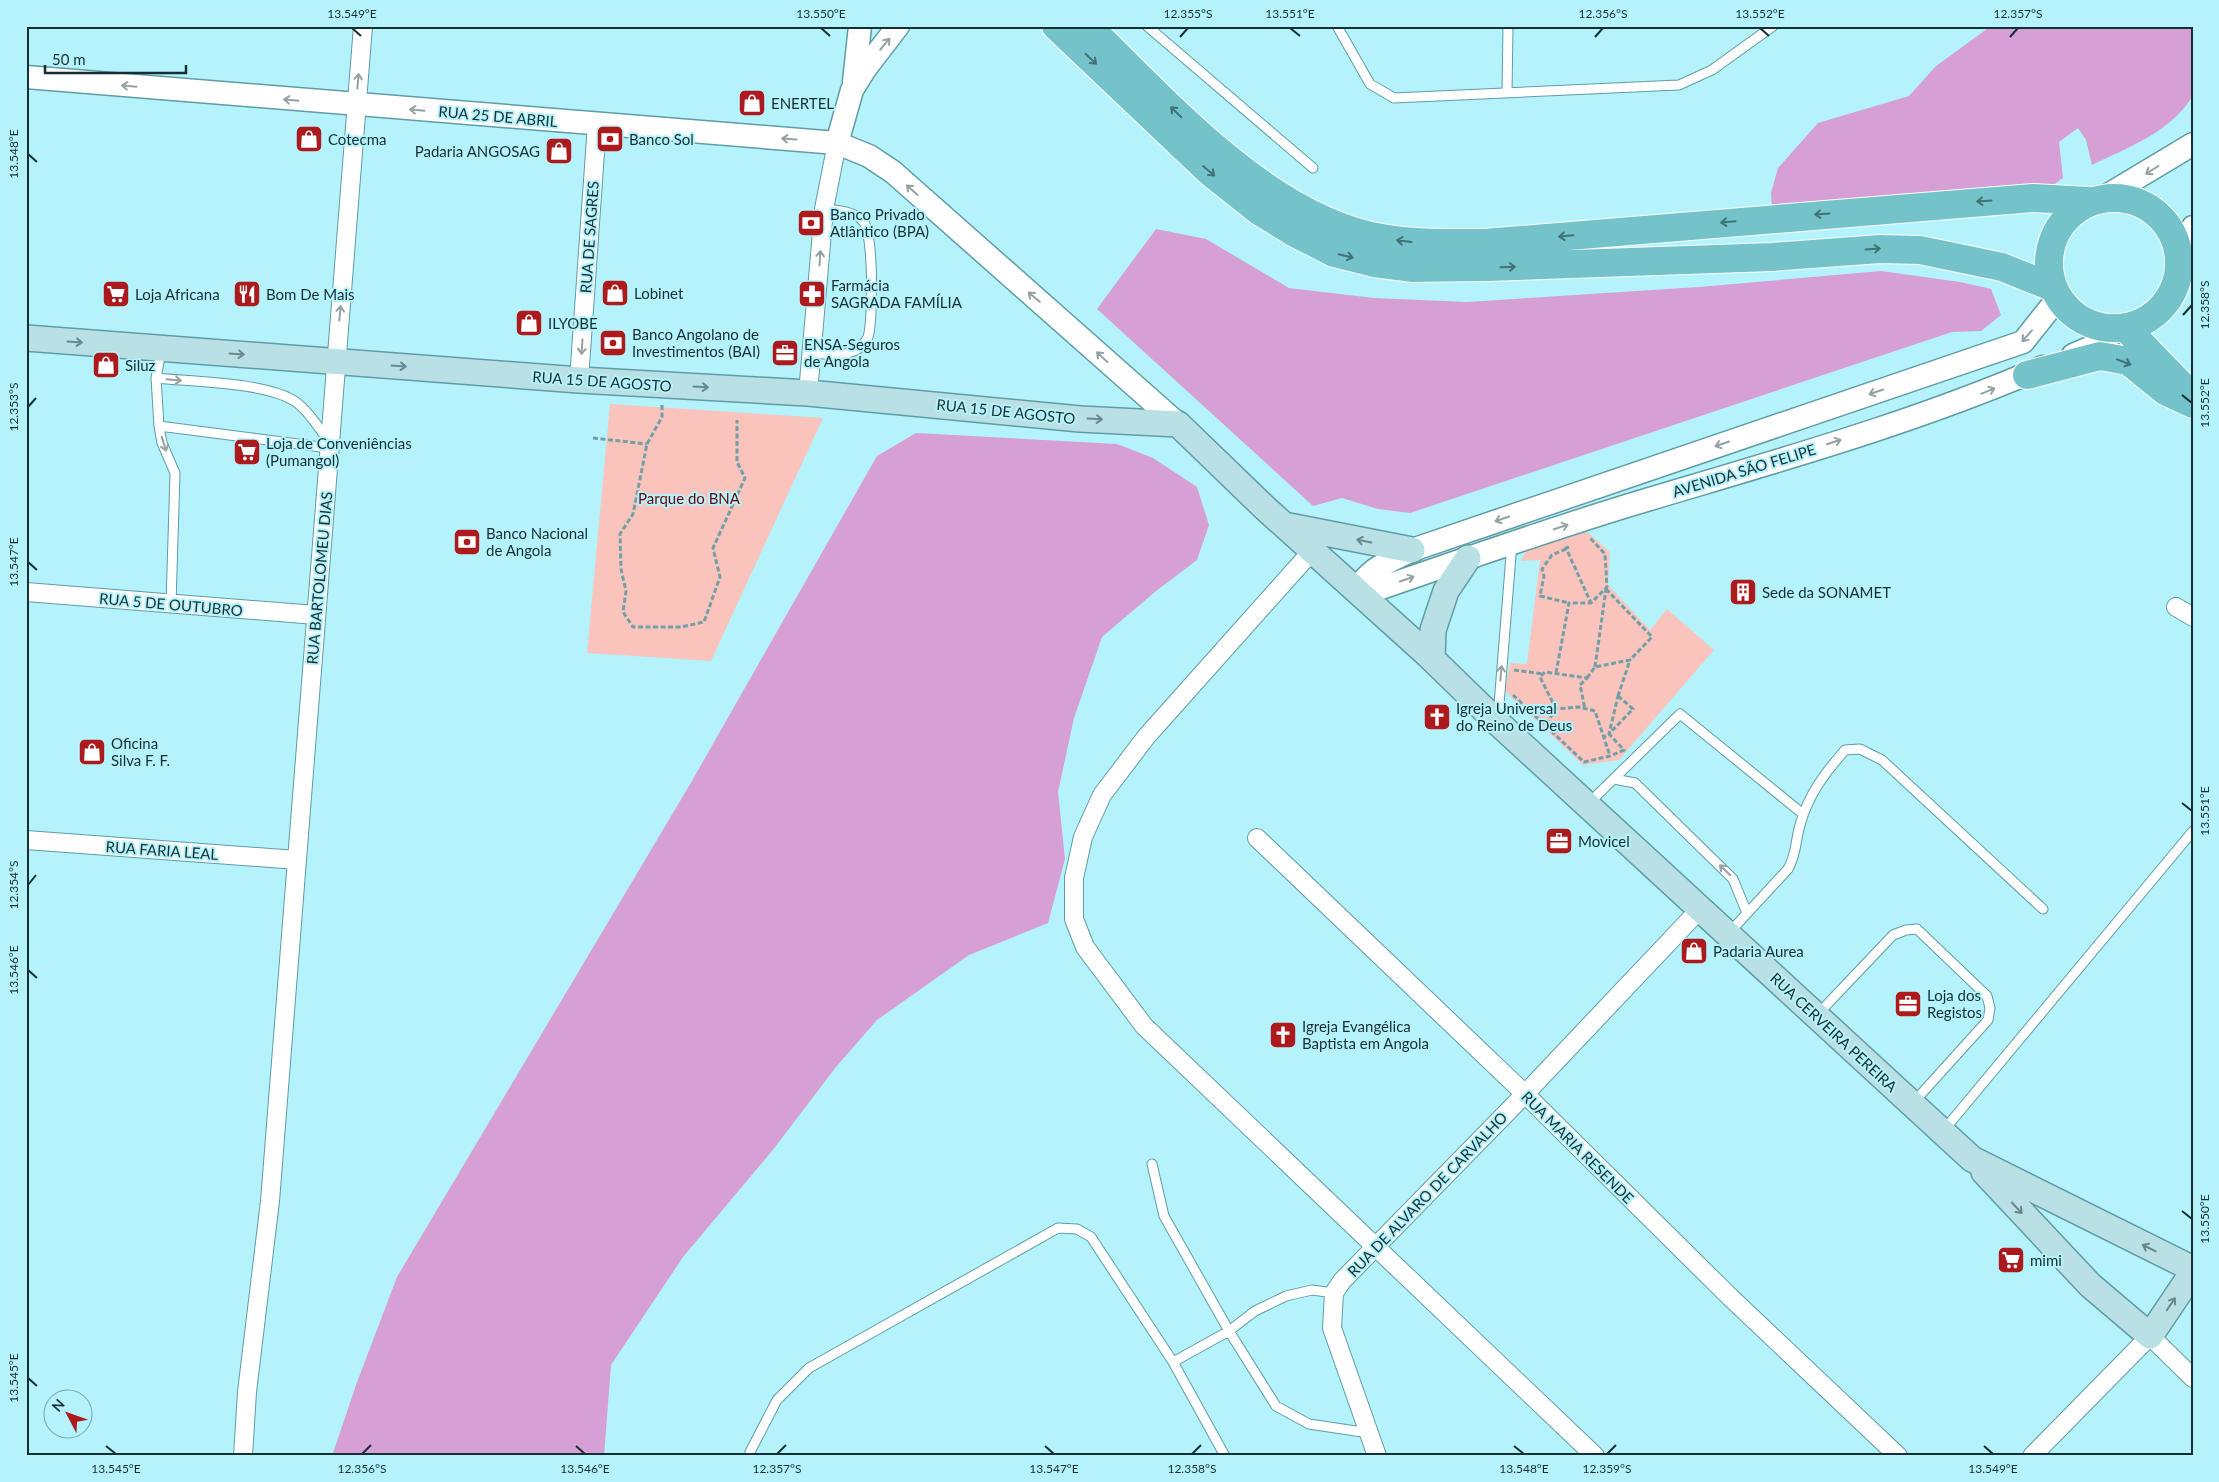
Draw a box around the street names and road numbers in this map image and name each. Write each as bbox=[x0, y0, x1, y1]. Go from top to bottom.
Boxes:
street label: RUA 25 DE ABRIL bbox=[438, 102, 559, 130]
street label: RUA DE SAGRES bbox=[576, 180, 602, 294]
street label: RUA 15 DE AGOSTO bbox=[532, 367, 672, 395]
street label: RUA 15 DE AGOSTO bbox=[936, 395, 1076, 427]
street label: AVENIDA SÃO FELIPE bbox=[1670, 440, 1818, 500]
street label: RUA BARTOLOMEU DIAS bbox=[302, 491, 336, 665]
street label: RUA 5 DE OUTUBRO bbox=[98, 589, 244, 619]
street label: RUA FARIA LEAL bbox=[105, 837, 219, 863]
street label: RUA CERVEIRA PEREIRA bbox=[1767, 969, 1902, 1096]
street label: RUA MARIA RESENDE bbox=[1518, 1087, 1638, 1207]
street label: RUA DE ALVARO DE CARVALHO bbox=[1343, 1108, 1511, 1280]

